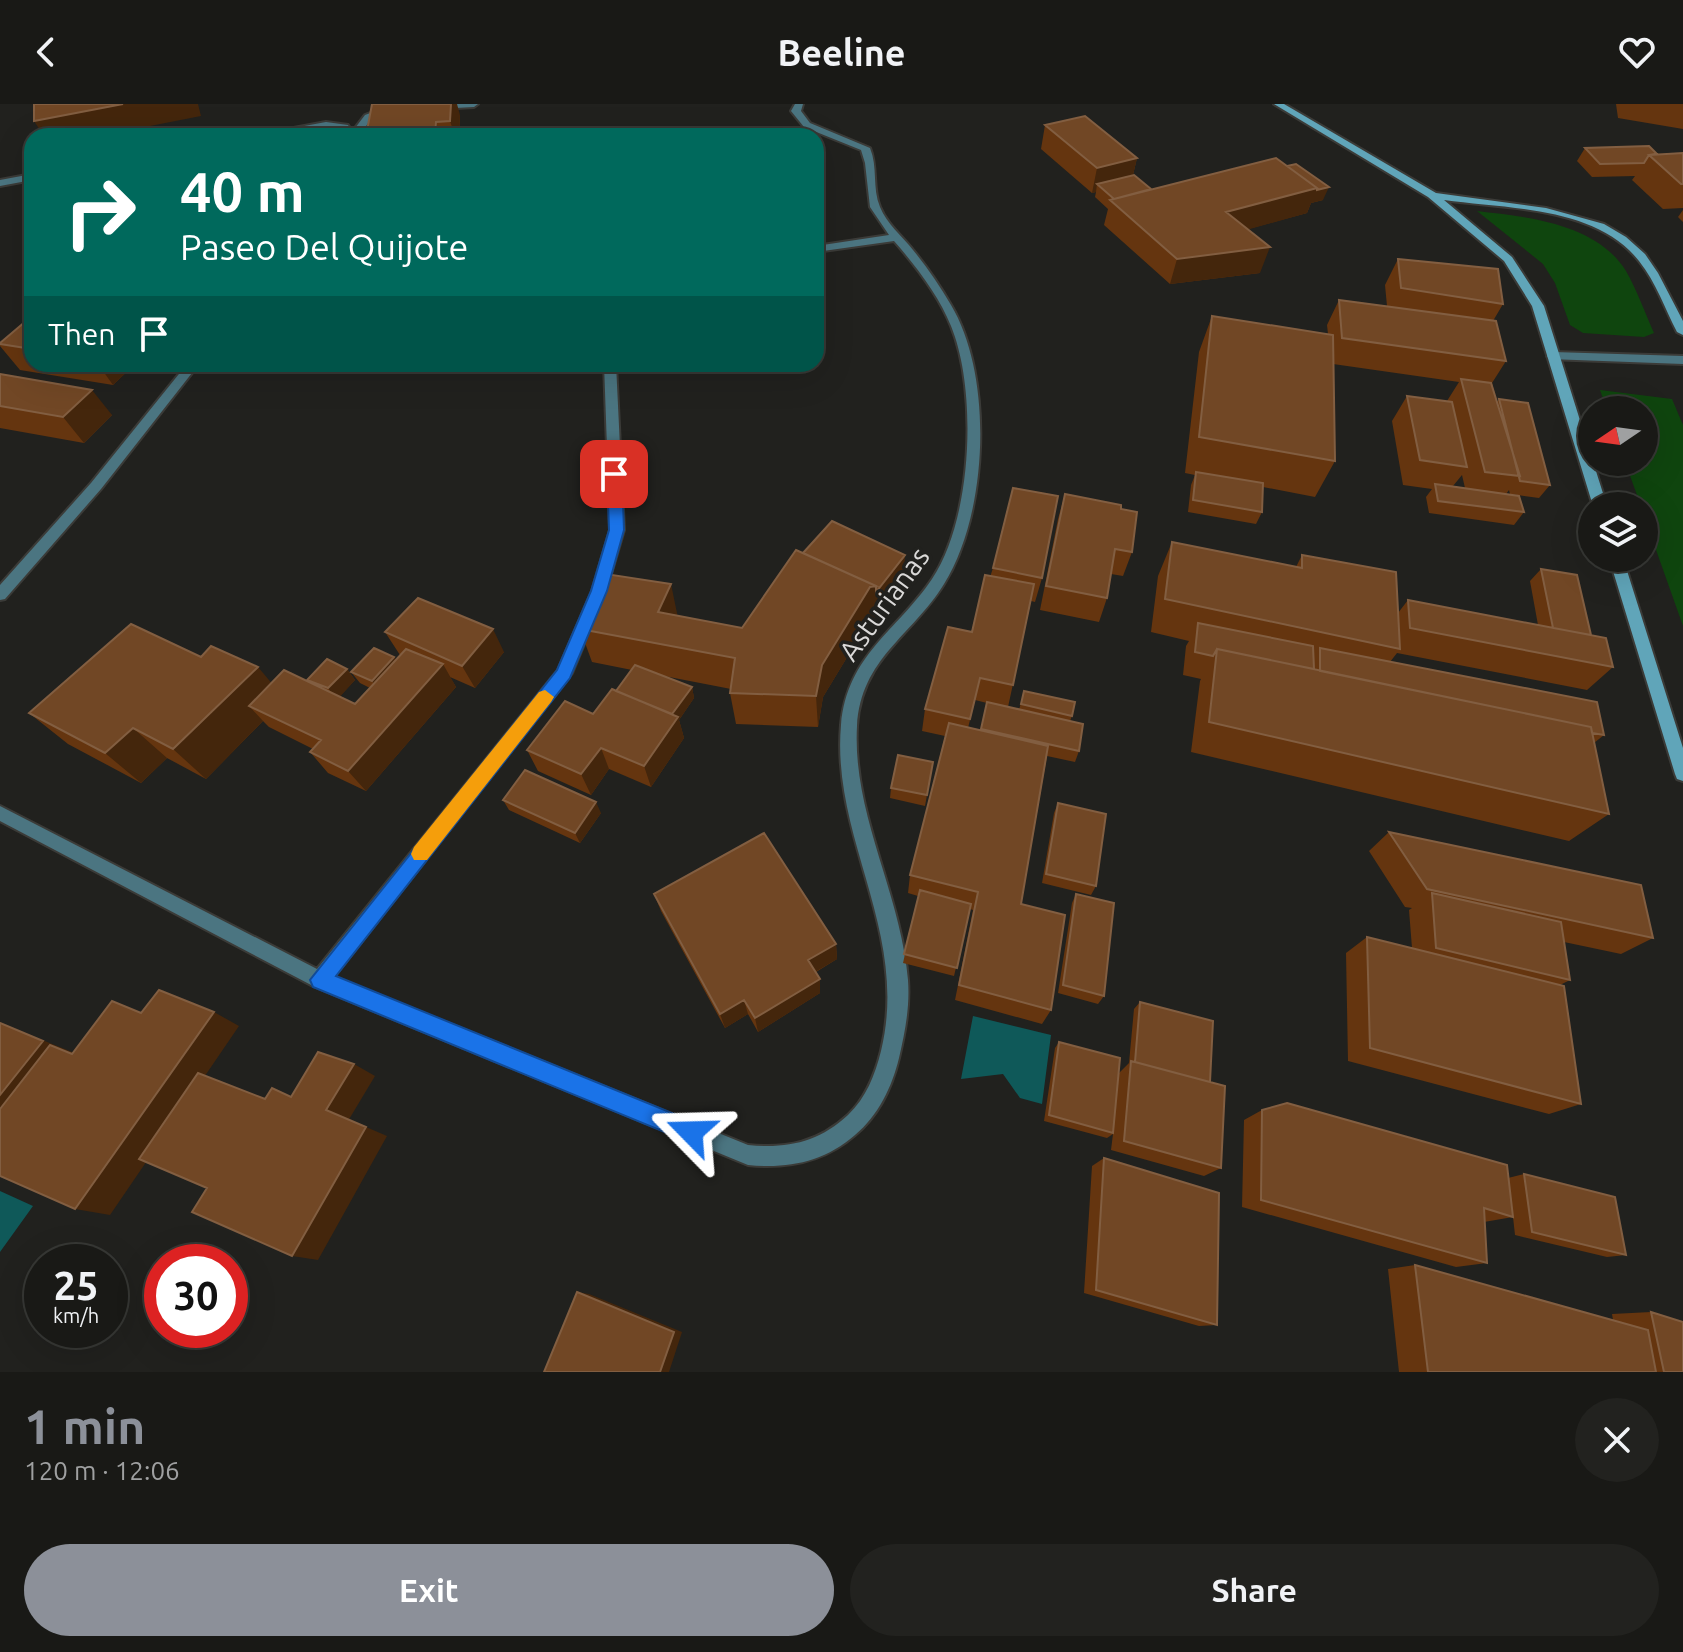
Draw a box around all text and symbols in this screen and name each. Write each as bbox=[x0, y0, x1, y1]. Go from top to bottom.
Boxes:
icon: back bbox=[24, 30, 68, 74]
icon: heart bbox=[1615, 30, 1659, 74]
text: Beeline bbox=[777, 32, 906, 73]
icon: right bbox=[48, 160, 152, 264]
text: 40 m bbox=[180, 160, 305, 223]
text: Paseo Del Quijote bbox=[180, 226, 468, 267]
icon: arrive bbox=[132, 312, 176, 356]
text: Then bbox=[48, 317, 116, 351]
north arrow bbox=[1578, 396, 1658, 476]
map controls bbox=[1578, 396, 1658, 572]
pin bbox=[580, 440, 648, 508]
icon: arrive bbox=[592, 452, 636, 496]
button: layers bbox=[1578, 492, 1658, 572]
street label: Asturianas bbox=[832, 541, 935, 666]
position arrow bbox=[649, 1090, 733, 1174]
speed limit sign: 30 bbox=[144, 1244, 248, 1348]
text: 25 bbox=[53, 1263, 99, 1308]
text: km/h bbox=[53, 1304, 99, 1327]
button: close bbox=[1575, 1398, 1659, 1482]
text: 1 min bbox=[24, 1399, 145, 1453]
text: 120 m · 12:06 bbox=[24, 1456, 180, 1485]
button: Exit bbox=[24, 1544, 834, 1636]
button: Share bbox=[850, 1544, 1659, 1636]

